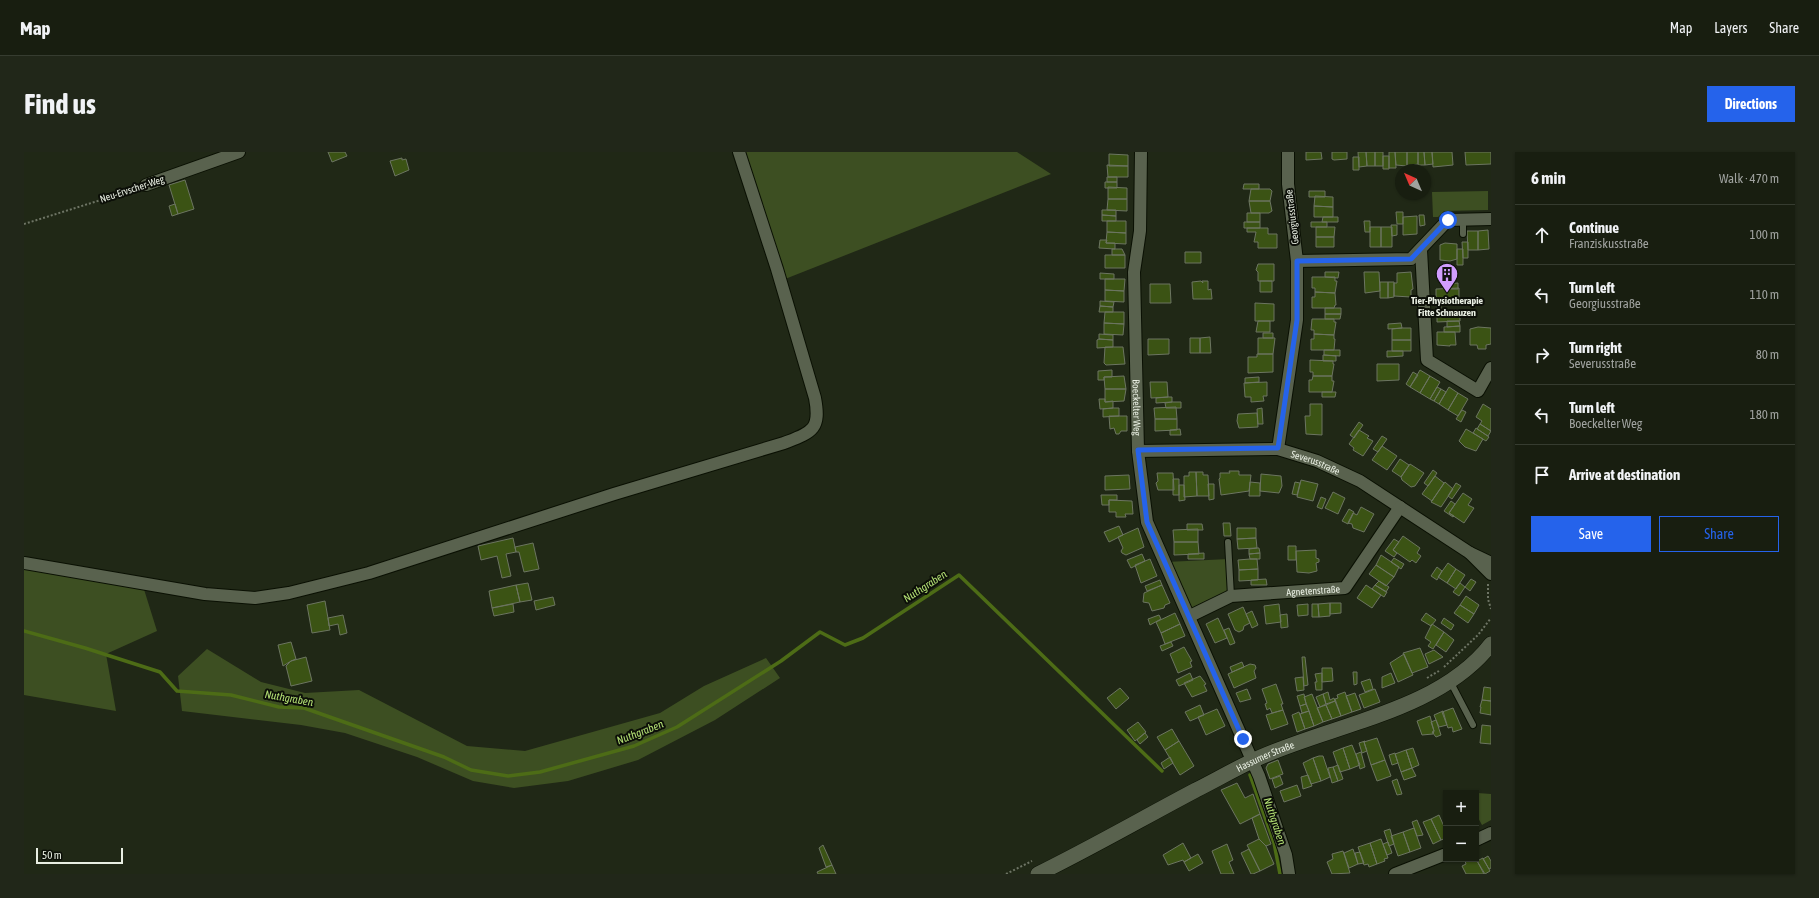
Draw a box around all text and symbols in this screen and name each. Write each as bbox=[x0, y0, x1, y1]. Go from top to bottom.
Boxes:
text: Map bbox=[20, 17, 51, 39]
text: Map bbox=[1670, 20, 1692, 36]
text: Layers bbox=[1714, 20, 1747, 36]
text: Share bbox=[1769, 20, 1799, 36]
button: Directions bbox=[1707, 86, 1795, 122]
text: Find us bbox=[24, 88, 96, 120]
north arrow bbox=[1395, 164, 1431, 200]
text: 6 min bbox=[1531, 168, 1566, 188]
text: Walk · 470 m bbox=[1719, 171, 1779, 186]
street label: Neu-Ervscher-Weg bbox=[98, 173, 166, 205]
street label: Georgiusstraße bbox=[1283, 189, 1301, 245]
route start bbox=[1439, 211, 1457, 229]
text: Continue bbox=[1569, 219, 1619, 236]
icon: ahead bbox=[1531, 224, 1553, 246]
text: 100 m bbox=[1750, 227, 1779, 242]
text: Franziskusstraße bbox=[1569, 236, 1649, 251]
building icon: Tier-Physiotherapie Fitte Schnauzen bbox=[1434, 261, 1460, 294]
text: Turn left bbox=[1569, 279, 1615, 296]
icon: left bbox=[1531, 284, 1553, 306]
text: 110 m bbox=[1750, 287, 1779, 302]
place label: Tier-Physiotherapie Fitte Schnauzen bbox=[1411, 295, 1484, 318]
text: Georgiusstraße bbox=[1569, 296, 1641, 311]
text: Turn right bbox=[1569, 339, 1622, 356]
icon: right bbox=[1531, 344, 1553, 366]
text: 80 m bbox=[1756, 347, 1779, 362]
text: Severusstraße bbox=[1569, 356, 1636, 371]
street label: Boeckelter Weg bbox=[1131, 379, 1143, 437]
text: Turn left bbox=[1569, 399, 1615, 416]
icon: left bbox=[1531, 404, 1553, 426]
text: 180 m bbox=[1750, 407, 1779, 422]
text: Boeckelter Weg bbox=[1569, 416, 1642, 431]
street label: Severusstraße bbox=[1290, 448, 1342, 477]
icon: arrive bbox=[1531, 464, 1553, 486]
text: Arrive at destination bbox=[1569, 466, 1680, 483]
button: Save bbox=[1531, 516, 1651, 552]
button: Share bbox=[1659, 516, 1779, 552]
water label: Nuthgraben bbox=[901, 567, 949, 604]
street label: Agnetenstraße bbox=[1286, 583, 1341, 598]
water label: Nuthgraben bbox=[264, 688, 315, 708]
water label: Nuthgraben bbox=[615, 717, 666, 746]
route end bbox=[1234, 730, 1252, 748]
street label: Hassumer Straße bbox=[1234, 739, 1296, 773]
map controls bbox=[1443, 790, 1479, 862]
button: + bbox=[1443, 790, 1479, 826]
water label: Nuthgraben bbox=[1262, 796, 1288, 847]
button: − bbox=[1443, 826, 1479, 862]
scale bar bbox=[36, 846, 123, 865]
text: 50 m bbox=[42, 849, 62, 861]

